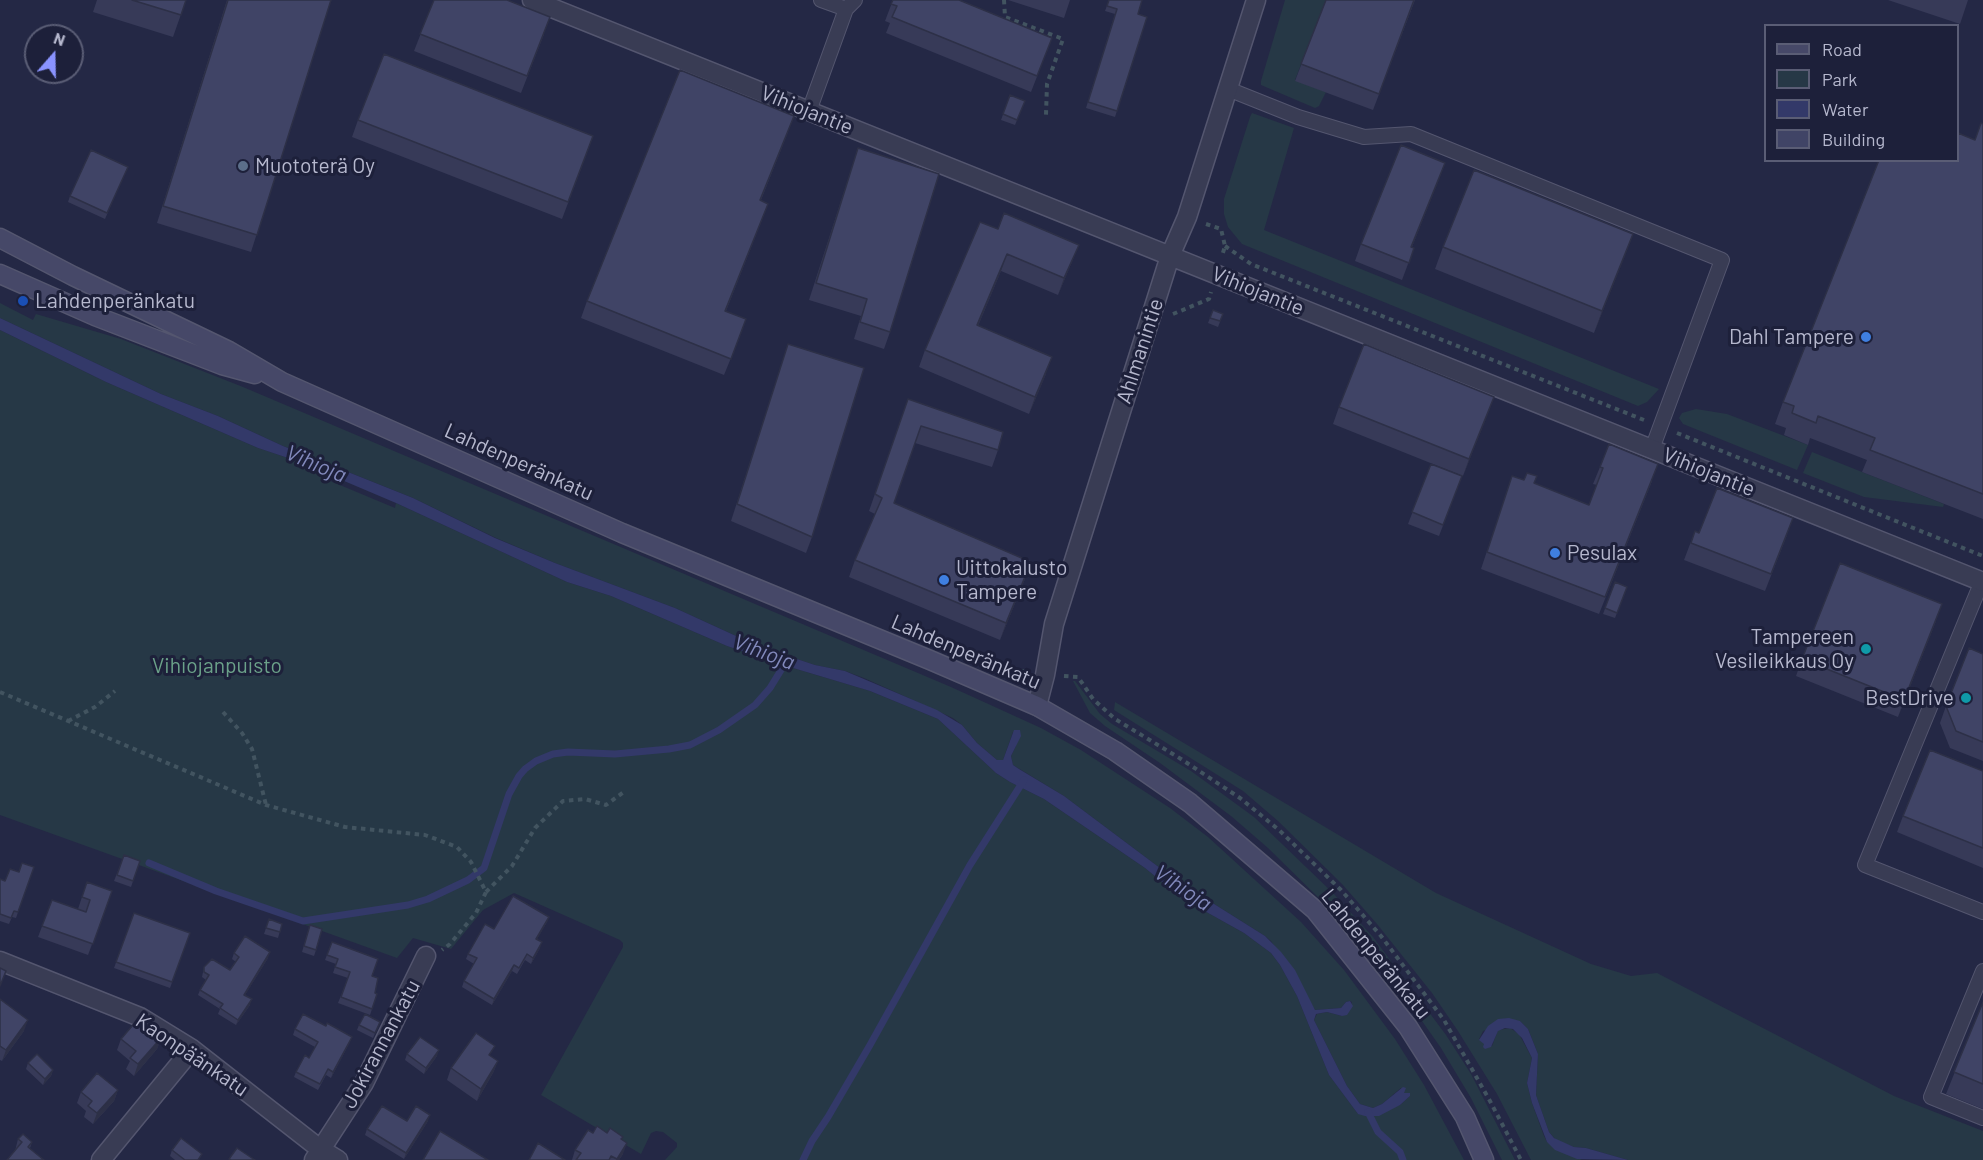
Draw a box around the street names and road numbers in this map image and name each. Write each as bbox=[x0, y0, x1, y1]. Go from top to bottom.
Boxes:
street label: Vihiojantie bbox=[757, 80, 857, 140]
street label: Vihiojantie bbox=[1208, 261, 1308, 321]
street label: Ahlmanintie bbox=[1111, 295, 1169, 407]
street label: Lahdenperänkatu bbox=[441, 418, 597, 506]
street label: Vihiojantie bbox=[1659, 442, 1759, 502]
street label: Lahdenperänkatu bbox=[887, 609, 1045, 695]
street label: Lahdenperänkatu bbox=[1316, 884, 1436, 1024]
street label: Jokirannankatu bbox=[336, 975, 426, 1113]
street label: Kaonpäänkatu bbox=[131, 1008, 253, 1102]

